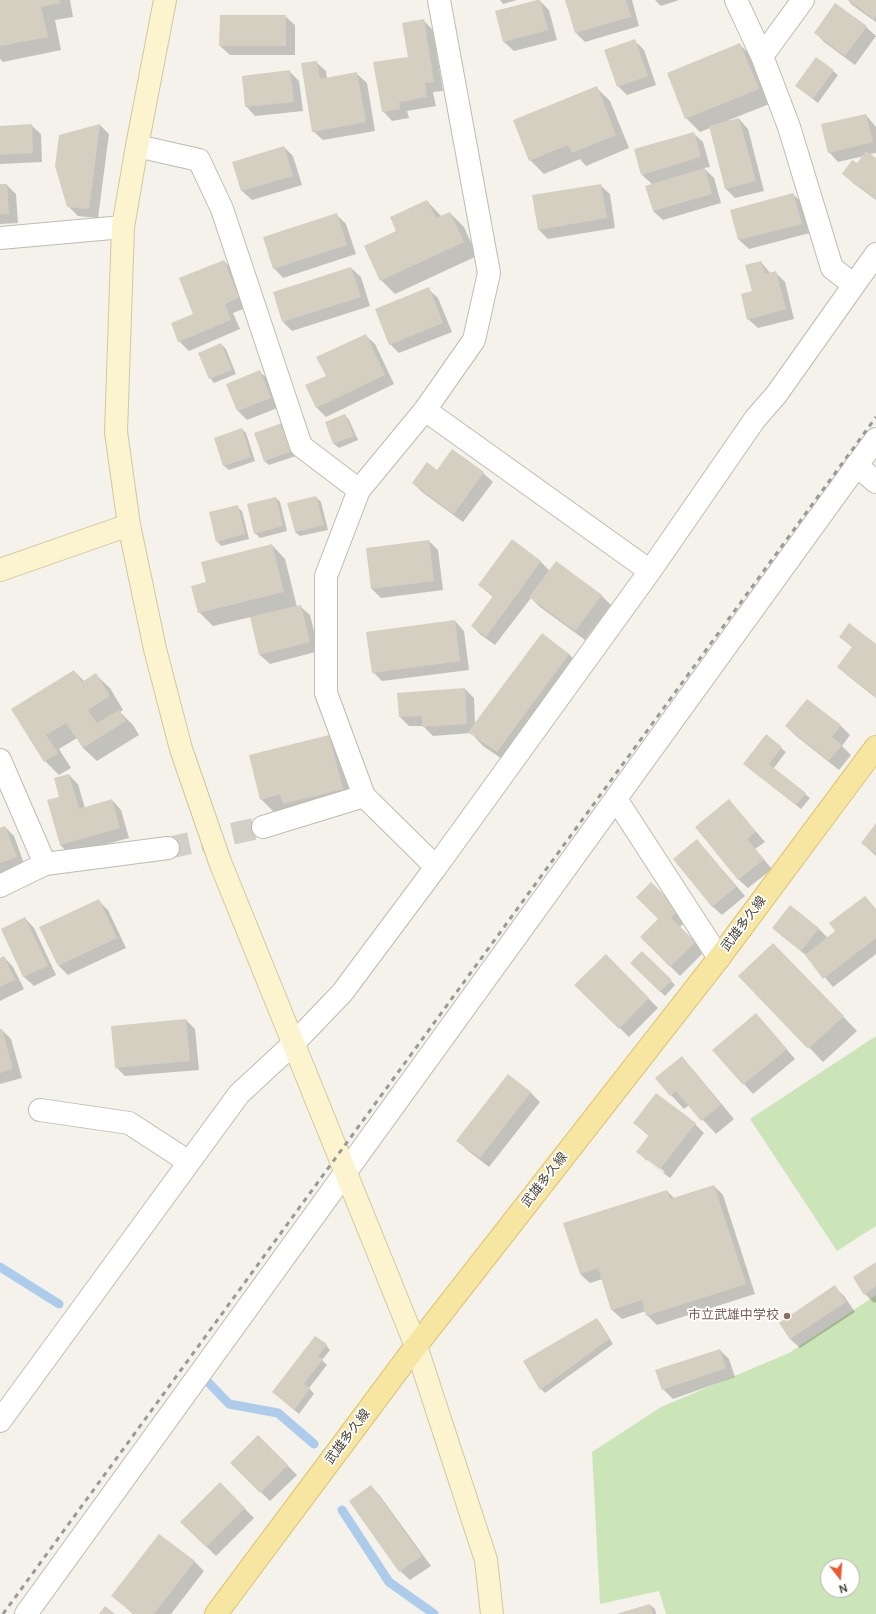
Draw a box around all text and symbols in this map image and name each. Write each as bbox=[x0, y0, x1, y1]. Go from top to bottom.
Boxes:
street label: 武雄多久線 bbox=[718, 893, 770, 955]
street label: 武雄多久線 bbox=[519, 1150, 571, 1210]
place label: 市立武雄中学校 bbox=[688, 1308, 779, 1324]
marker: 市立武雄中学校 bbox=[782, 1311, 792, 1321]
street label: 武雄多久線 bbox=[322, 1406, 374, 1468]
north arrow bbox=[820, 1558, 860, 1598]
text: N bbox=[837, 1581, 849, 1596]

